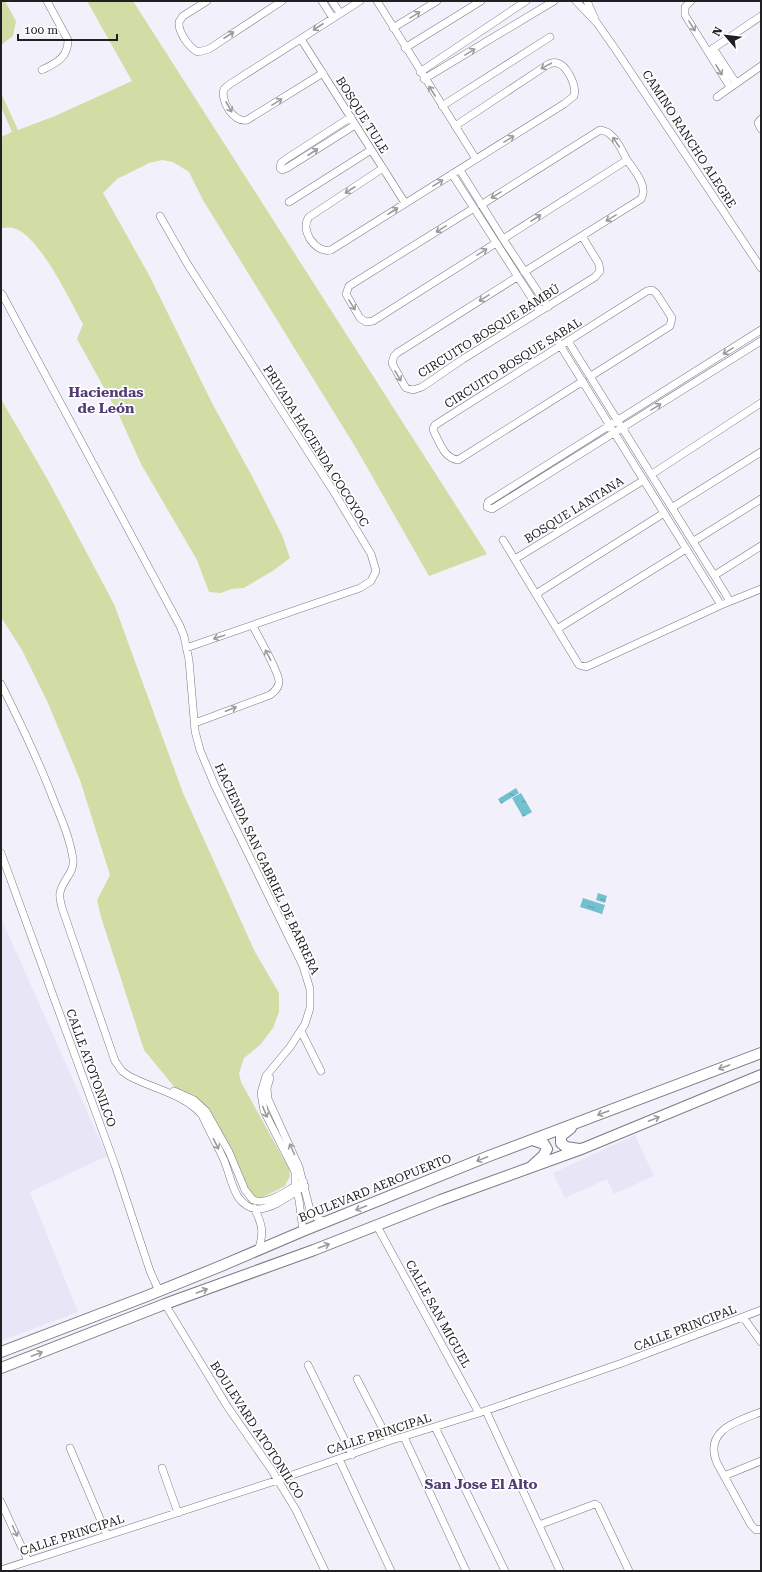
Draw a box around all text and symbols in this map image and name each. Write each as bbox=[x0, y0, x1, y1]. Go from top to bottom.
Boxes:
one-way arrow bbox=[409, 10, 421, 18]
scale bar bbox=[18, 16, 117, 42]
north arrow bbox=[706, 16, 746, 56]
one-way arrow bbox=[688, 20, 696, 32]
text: 100 m bbox=[24, 23, 58, 37]
one-way arrow bbox=[313, 23, 324, 31]
text: N bbox=[710, 24, 726, 38]
one-way arrow bbox=[224, 31, 235, 39]
one-way arrow bbox=[464, 47, 476, 55]
one-way arrow bbox=[541, 63, 553, 70]
one-way arrow bbox=[715, 64, 723, 75]
street label: CAMINO RANCHO ALEGRE bbox=[639, 68, 739, 210]
street label: BOSQUE TULE bbox=[333, 74, 391, 156]
one-way arrow bbox=[428, 86, 436, 97]
one-way arrow bbox=[271, 98, 282, 106]
one-way arrow bbox=[225, 101, 233, 113]
one-way arrow bbox=[503, 134, 515, 142]
one-way arrow bbox=[612, 137, 620, 148]
one-way arrow bbox=[307, 148, 318, 156]
one-way arrow bbox=[433, 178, 444, 187]
one-way arrow bbox=[345, 185, 356, 194]
one-way arrow bbox=[491, 191, 502, 199]
one-way arrow bbox=[387, 207, 399, 215]
one-way arrow bbox=[530, 214, 541, 223]
one-way arrow bbox=[606, 214, 617, 222]
one-way arrow bbox=[435, 225, 447, 233]
one-way arrow bbox=[476, 247, 487, 256]
street label: CIRCUITO BOSQUE BAMBÚ bbox=[415, 281, 563, 381]
one-way arrow bbox=[478, 294, 490, 302]
one-way arrow bbox=[349, 299, 357, 311]
street label: CIRCUITO BOSQUE SABAL bbox=[442, 315, 584, 411]
one-way arrow bbox=[723, 347, 734, 355]
street label: PRIVADA HACIENDA COCOYOC bbox=[260, 363, 372, 530]
one-way arrow bbox=[395, 370, 403, 382]
district label: Haciendas de León bbox=[69, 384, 143, 416]
one-way arrow bbox=[651, 403, 662, 411]
street label: BOSQUE LANTANA bbox=[522, 474, 627, 546]
one-way arrow bbox=[213, 634, 226, 641]
one-way arrow bbox=[264, 650, 271, 662]
one-way arrow bbox=[225, 705, 237, 713]
street label: HACIENDA SAN GABRIEL DE BARRERA bbox=[212, 761, 323, 978]
street label: CALLE ATOTONILCO bbox=[63, 1007, 119, 1129]
one-way arrow bbox=[719, 1063, 731, 1071]
one-way arrow bbox=[262, 1106, 269, 1118]
one-way arrow bbox=[597, 1110, 610, 1117]
one-way arrow bbox=[648, 1114, 660, 1122]
one-way arrow bbox=[213, 1137, 220, 1149]
one-way arrow bbox=[288, 1144, 295, 1156]
street label: BOULEVARD AEROPUERTO bbox=[297, 1151, 453, 1225]
one-way arrow bbox=[476, 1156, 488, 1164]
one-way arrow bbox=[356, 1205, 368, 1212]
one-way arrow bbox=[317, 1242, 329, 1250]
street label: CALLE SAN MIGUEL bbox=[403, 1258, 473, 1370]
one-way arrow bbox=[195, 1286, 207, 1294]
street label: CALLE PRINCIPAL bbox=[632, 1302, 738, 1354]
one-way arrow bbox=[31, 1350, 43, 1358]
street label: BOULEVARD ATOTONILCO bbox=[207, 1359, 307, 1501]
street label: CALLE PRINCIPAL bbox=[325, 1411, 433, 1457]
district label: San Jose El Alto bbox=[425, 1476, 537, 1492]
street label: CALLE PRINCIPAL bbox=[18, 1512, 126, 1558]
one-way arrow bbox=[12, 1525, 19, 1537]

